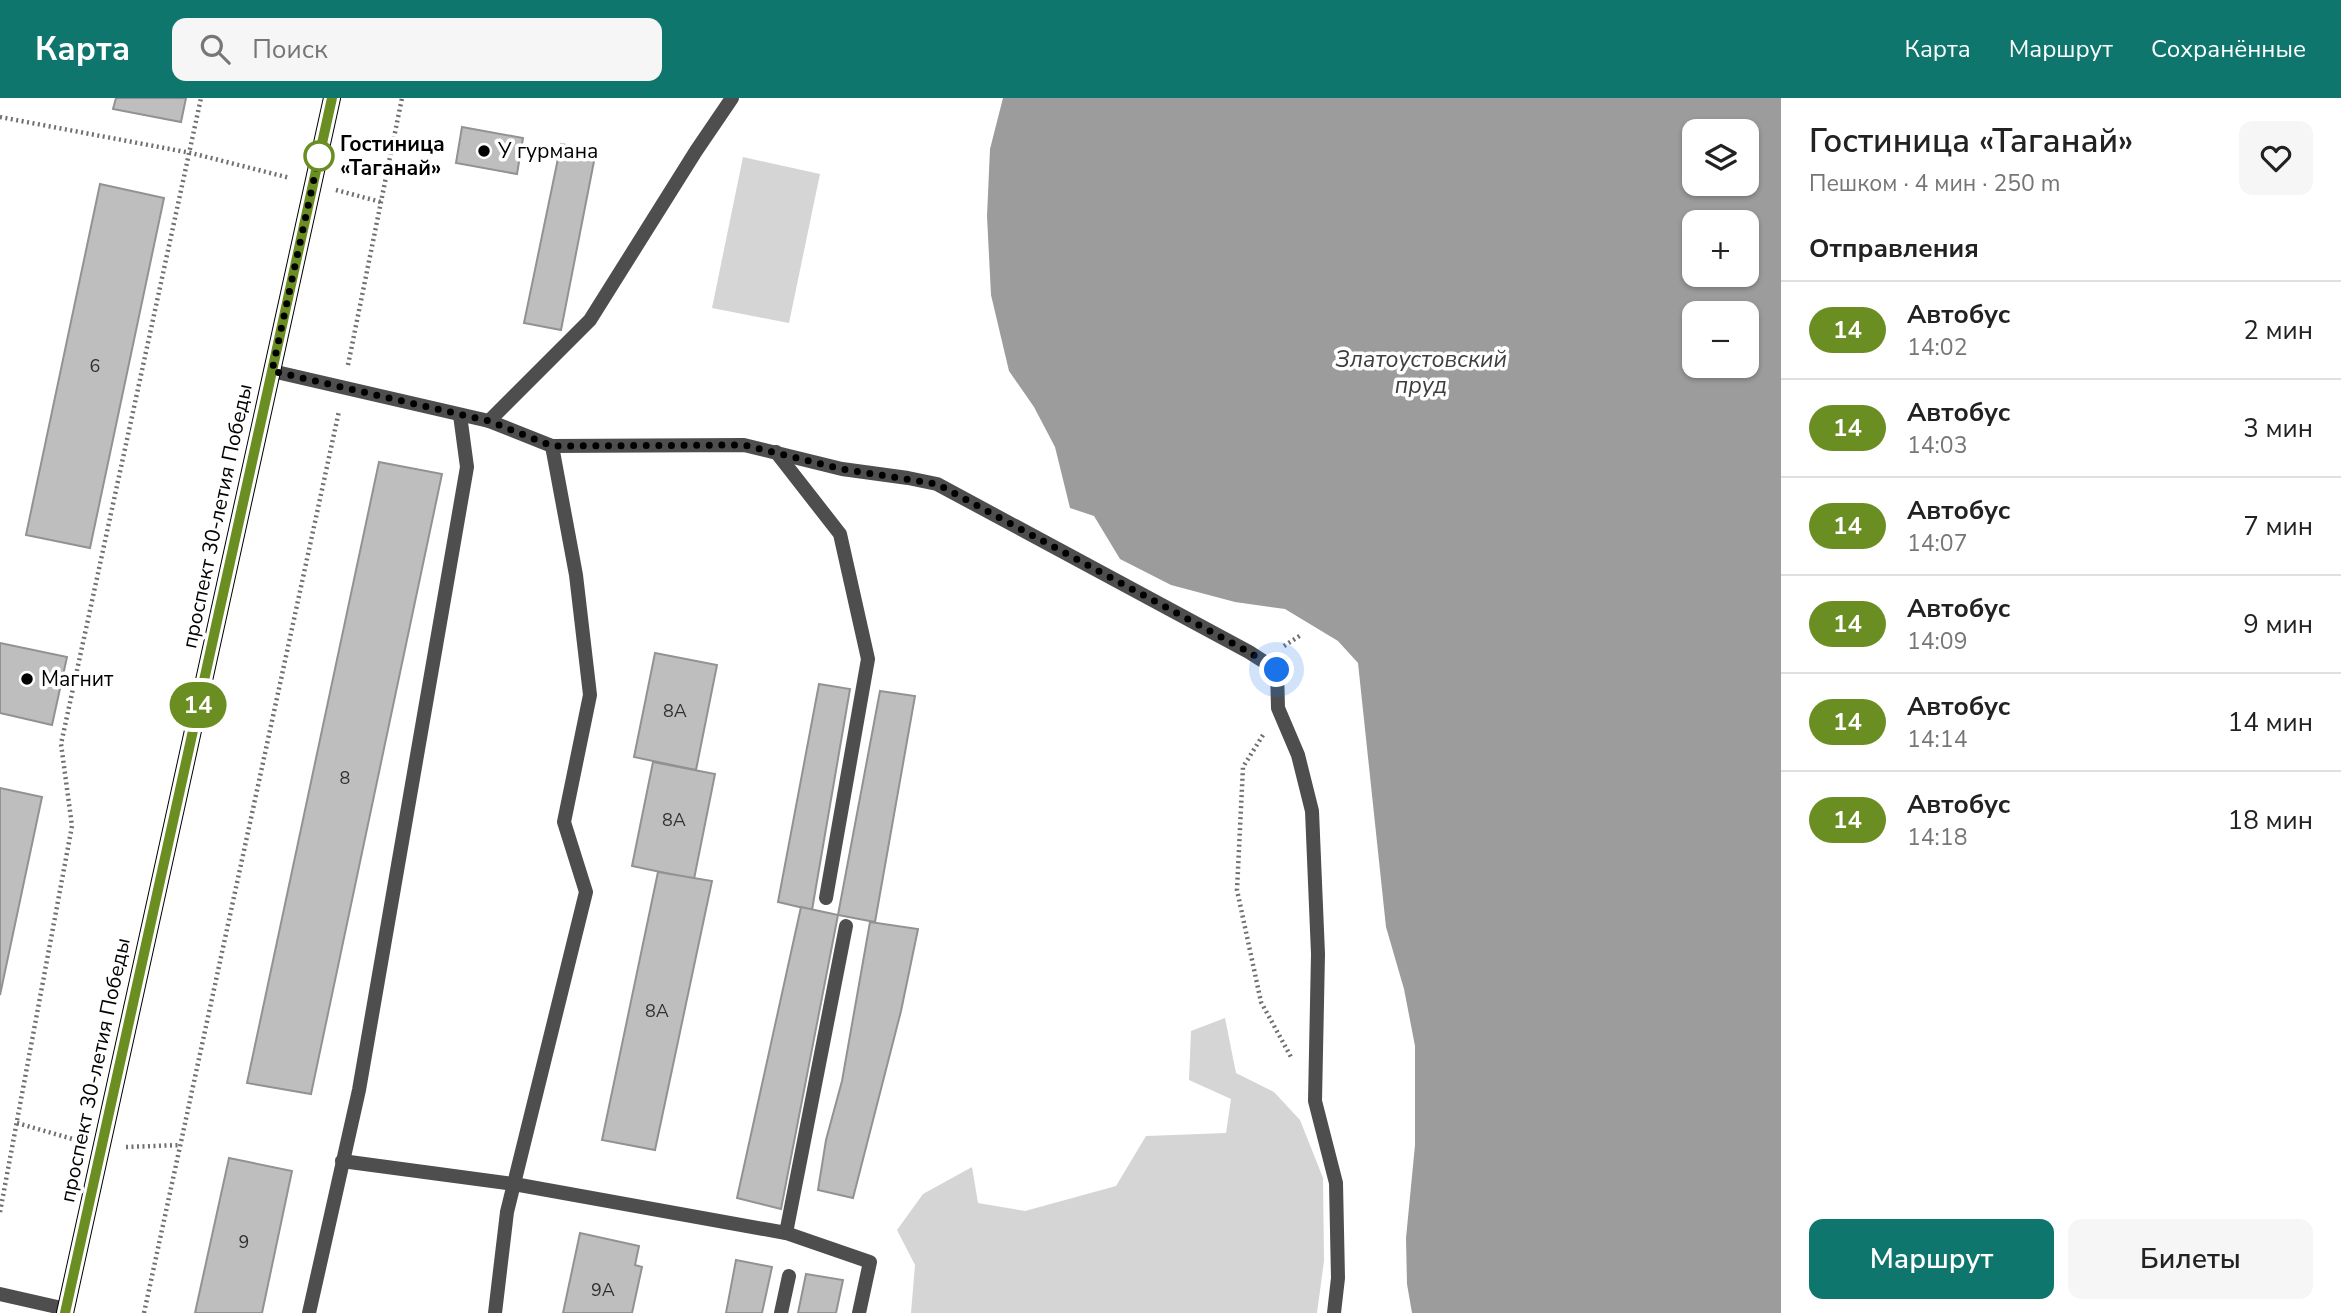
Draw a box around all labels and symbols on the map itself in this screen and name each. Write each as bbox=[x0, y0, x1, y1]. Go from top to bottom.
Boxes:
place label: Гостиница «Таганай» bbox=[340, 130, 445, 182]
place label: У гурмана bbox=[497, 137, 598, 165]
marker: Гостиница «Таганай» bbox=[304, 141, 334, 171]
marker: У гурмана bbox=[476, 143, 492, 159]
water label: Златоустовский пруд bbox=[1335, 344, 1507, 401]
house number: 6 bbox=[90, 354, 100, 378]
street label: проспект 30-летия Победы bbox=[175, 381, 259, 651]
your location bbox=[1259, 652, 1294, 687]
place label: Магнит bbox=[41, 665, 114, 693]
marker: Магнит bbox=[19, 671, 35, 687]
line badge: 14 bbox=[166, 682, 230, 728]
house number: 8А bbox=[663, 699, 687, 723]
house number: 8 bbox=[340, 766, 350, 790]
house number: 8А bbox=[662, 808, 686, 832]
street label: проспект 30-летия Победы bbox=[53, 935, 137, 1205]
house number: 8А bbox=[645, 999, 669, 1023]
house number: 9 bbox=[239, 1230, 249, 1254]
house number: 9А bbox=[591, 1278, 615, 1302]

